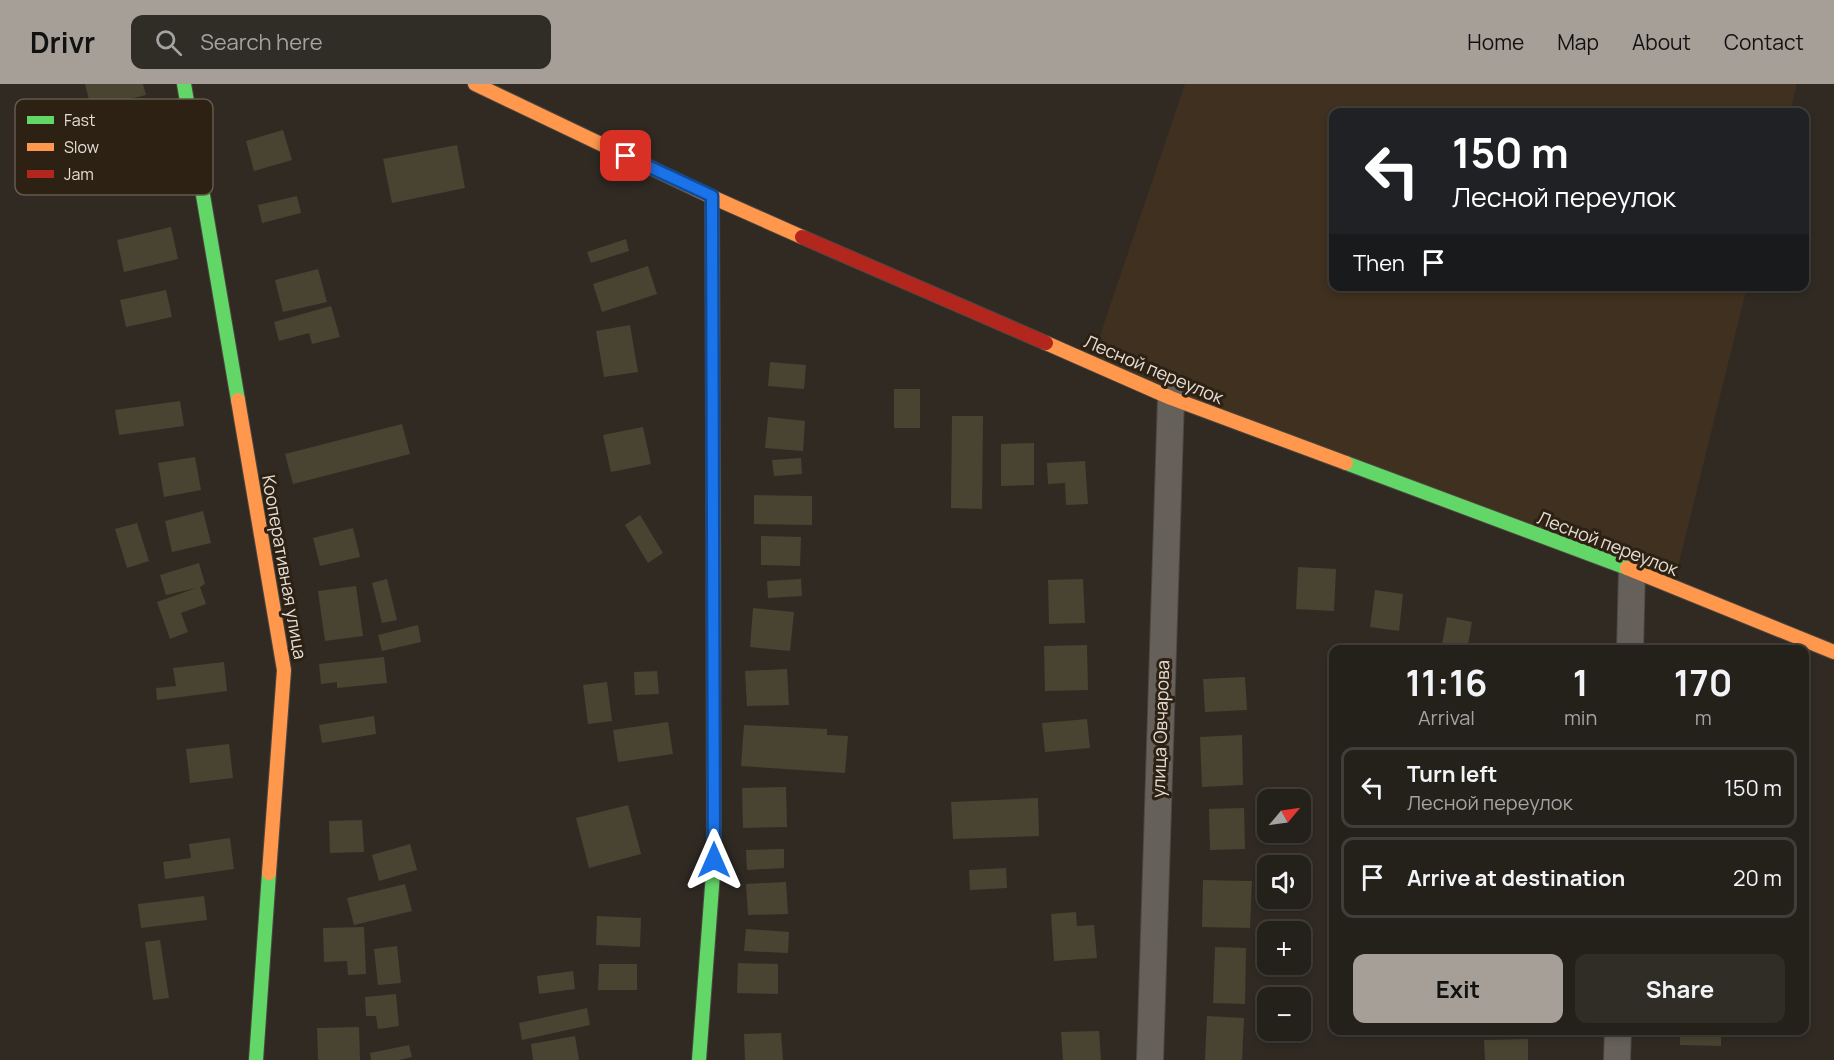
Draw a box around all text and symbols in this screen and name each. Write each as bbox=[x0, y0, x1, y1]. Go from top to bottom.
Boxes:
search box bbox=[131, 15, 551, 69]
text: Drivr bbox=[30, 23, 95, 61]
icon: search bbox=[152, 26, 185, 59]
text: Search here bbox=[200, 27, 323, 57]
text: Home bbox=[1467, 28, 1524, 56]
text: Map bbox=[1557, 28, 1599, 56]
text: About bbox=[1632, 28, 1691, 56]
text: Contact bbox=[1724, 28, 1804, 56]
legend bbox=[15, 99, 213, 195]
text: Fast bbox=[64, 109, 95, 131]
text: 150 m bbox=[1452, 123, 1569, 181]
pin bbox=[600, 130, 651, 181]
icon: left bbox=[1353, 132, 1431, 210]
text: Slow bbox=[64, 136, 99, 158]
icon: arrive bbox=[609, 139, 642, 172]
text: Jam bbox=[64, 163, 94, 185]
text: Лесной переулок bbox=[1452, 178, 1676, 215]
icon: arrive bbox=[1417, 246, 1450, 279]
text: Then bbox=[1353, 248, 1405, 278]
street label: Лесной переулок bbox=[1081, 329, 1228, 410]
street label: Кооперативная улица bbox=[257, 473, 313, 661]
street label: Лесной переулок bbox=[1534, 505, 1683, 581]
text: 11:16 bbox=[1405, 658, 1487, 707]
text: 1 bbox=[1573, 658, 1589, 707]
text: 170 bbox=[1674, 658, 1733, 707]
street label: улица Овчарова bbox=[1146, 660, 1174, 798]
text: Arrival bbox=[1418, 704, 1475, 731]
text: min bbox=[1564, 704, 1597, 731]
text: m bbox=[1695, 704, 1712, 731]
text: Turn left bbox=[1407, 759, 1497, 789]
icon: left bbox=[1356, 771, 1389, 804]
text: 150 m bbox=[1724, 773, 1782, 803]
north arrow bbox=[1257, 789, 1311, 843]
map controls bbox=[1257, 789, 1311, 1041]
text: Лесной переулок bbox=[1407, 789, 1573, 816]
position arrow bbox=[682, 828, 746, 892]
button: sound bbox=[1257, 855, 1311, 909]
icon: arrive bbox=[1356, 861, 1389, 894]
text: Arrive at destination bbox=[1407, 863, 1625, 893]
text: 20 m bbox=[1733, 863, 1782, 893]
button: + bbox=[1257, 921, 1311, 975]
button: Exit bbox=[1353, 954, 1563, 1023]
button: Share bbox=[1575, 954, 1785, 1023]
button: − bbox=[1257, 987, 1311, 1041]

